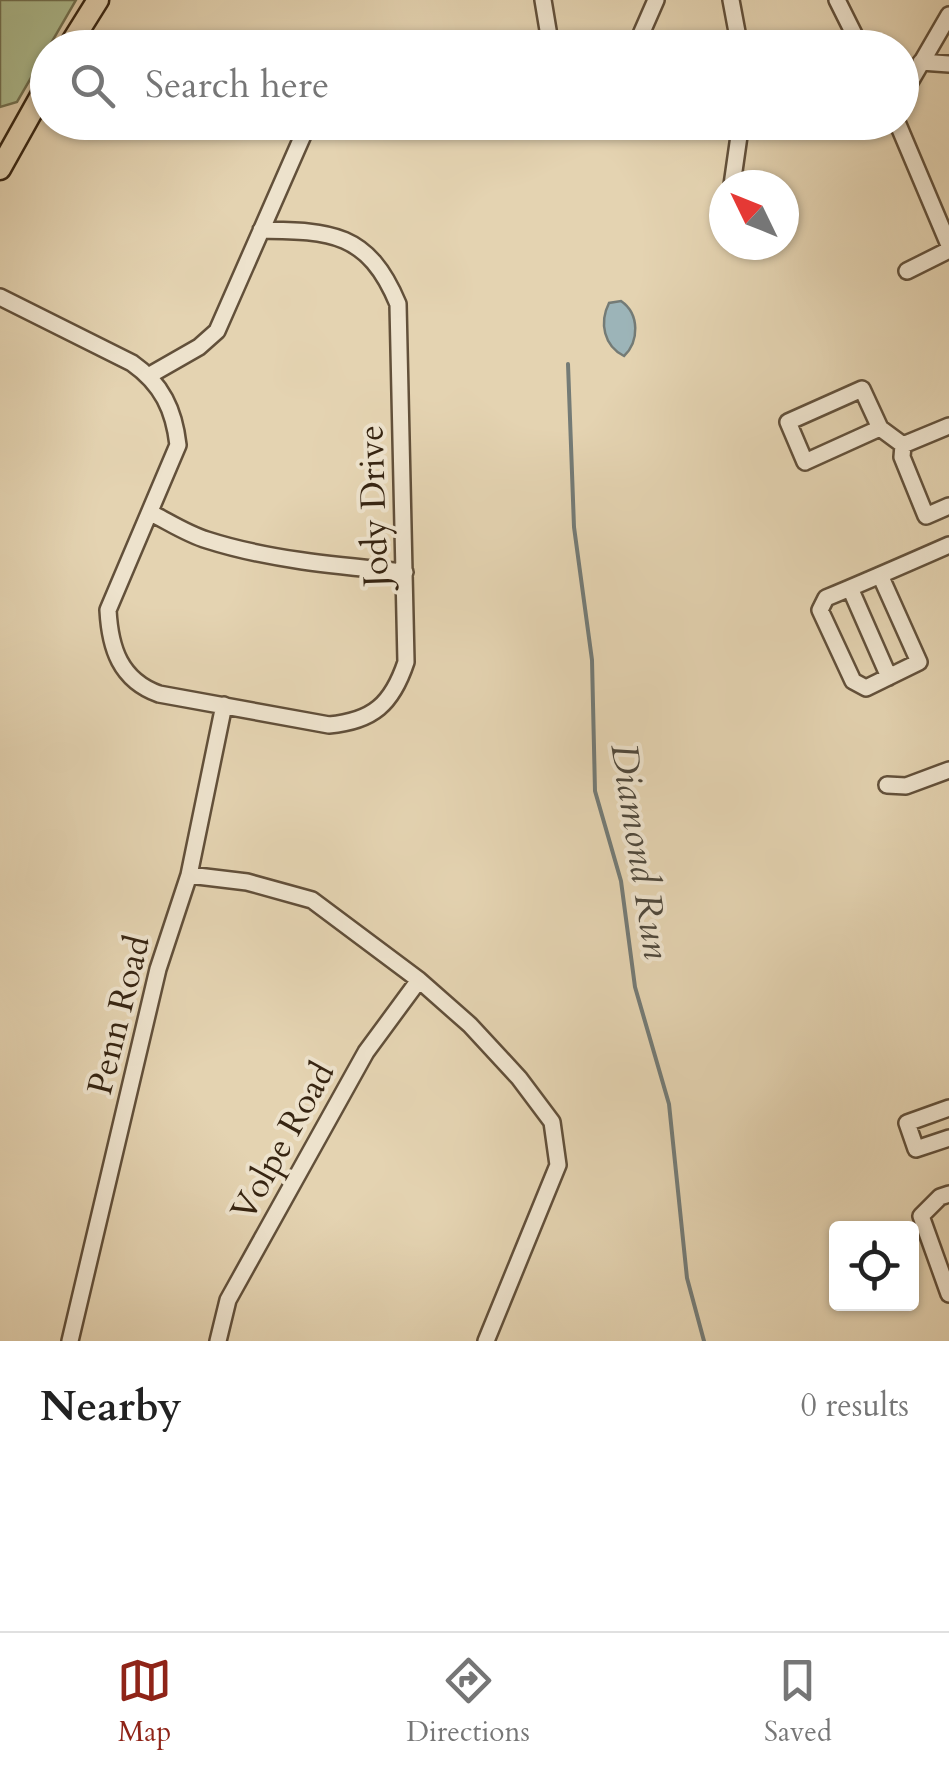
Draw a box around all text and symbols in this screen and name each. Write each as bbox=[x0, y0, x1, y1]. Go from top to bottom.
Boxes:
search box bbox=[30, 30, 919, 140]
icon: search bbox=[65, 58, 120, 113]
text: Search here bbox=[145, 59, 329, 111]
north arrow bbox=[709, 170, 799, 260]
street label: Jody Drive bbox=[347, 424, 401, 593]
water label: Diamond Run bbox=[597, 740, 683, 963]
street label: Penn Road bbox=[76, 930, 162, 1100]
street label: Volpe Road bbox=[220, 1053, 346, 1229]
map controls bbox=[829, 1221, 919, 1311]
button: locate bbox=[829, 1221, 919, 1311]
text: Nearby bbox=[40, 1378, 182, 1435]
text: 0 results bbox=[801, 1384, 909, 1428]
tab: Map bbox=[117, 1653, 172, 1751]
tab: Directions bbox=[406, 1653, 530, 1751]
tab: Saved bbox=[764, 1653, 832, 1751]

